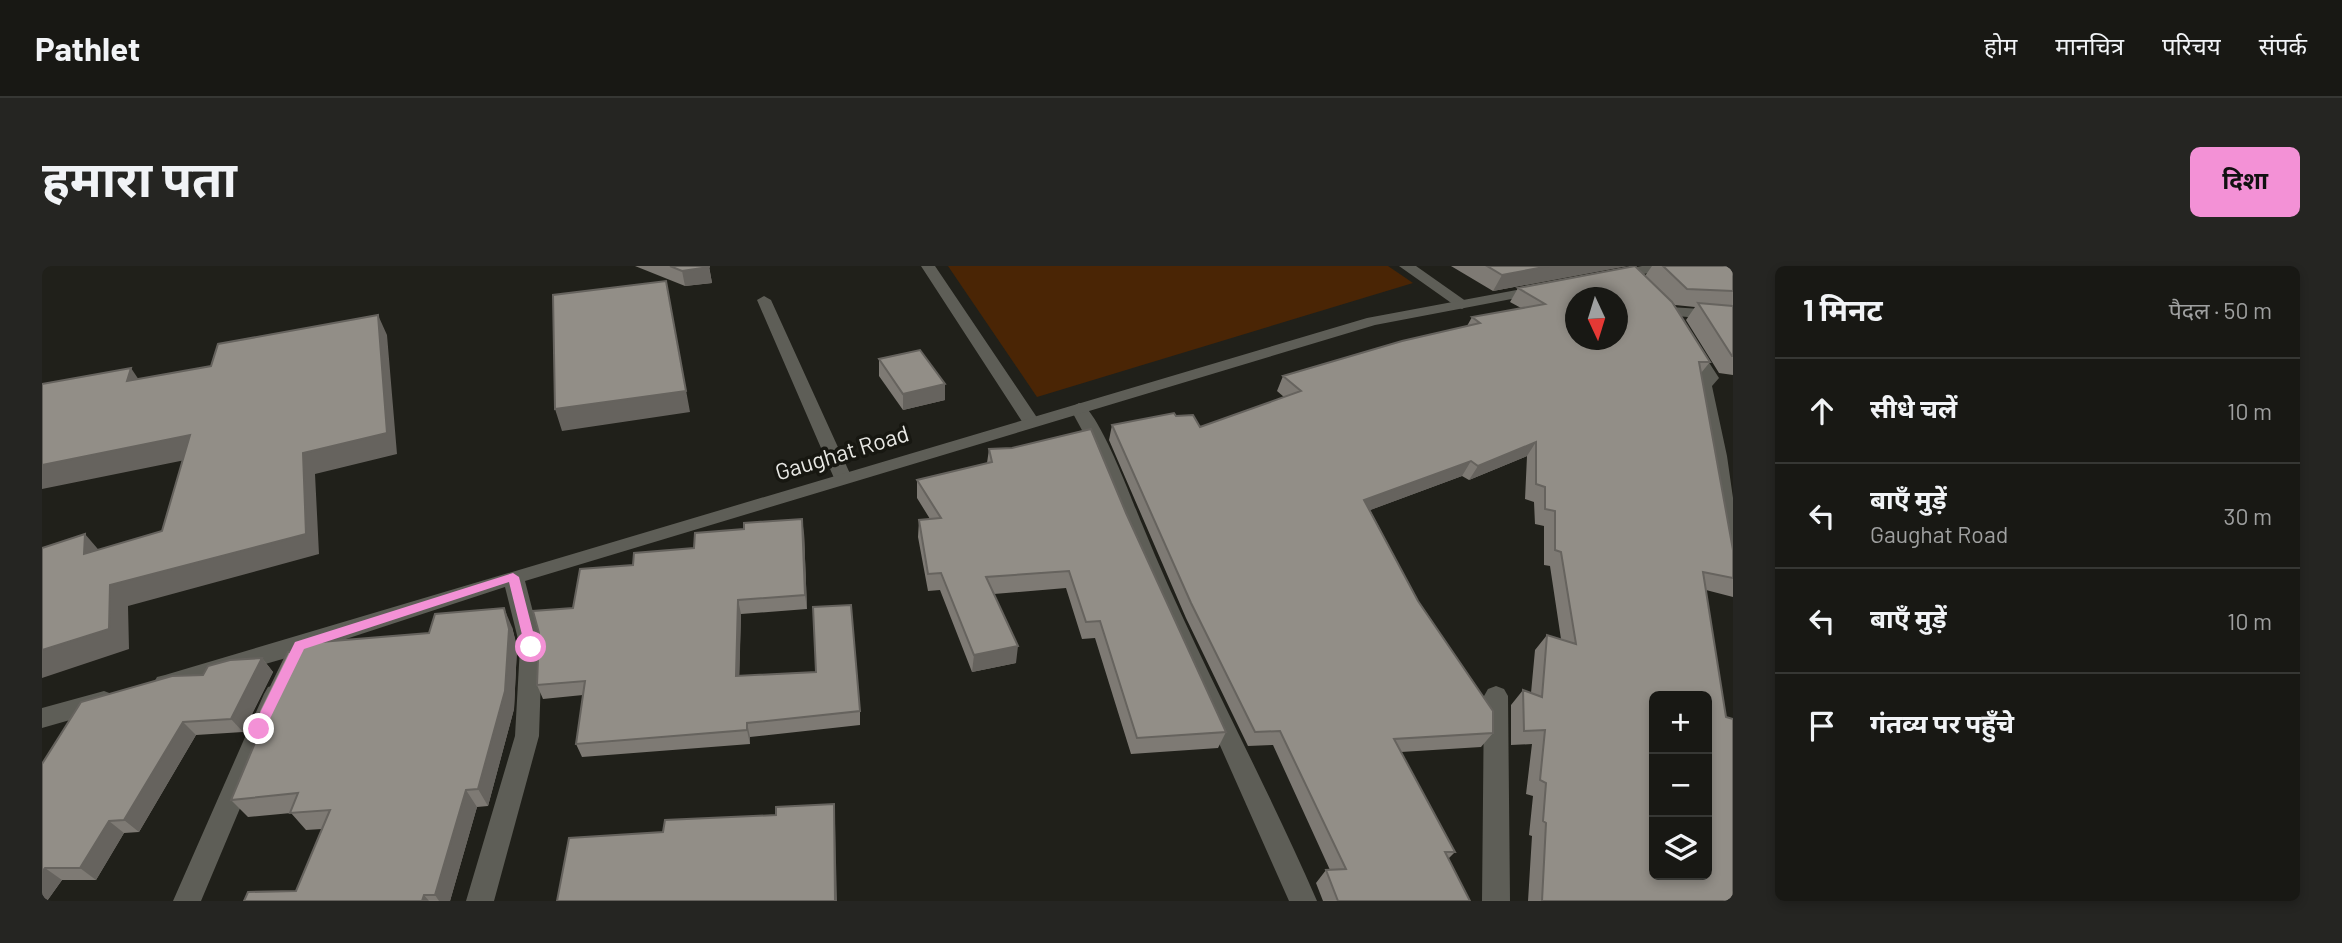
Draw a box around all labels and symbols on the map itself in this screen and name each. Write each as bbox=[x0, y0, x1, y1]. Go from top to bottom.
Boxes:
north arrow bbox=[1565, 287, 1628, 350]
street label: Gaughat Road bbox=[772, 418, 912, 486]
route start bbox=[515, 631, 546, 662]
route end bbox=[243, 713, 274, 744]

